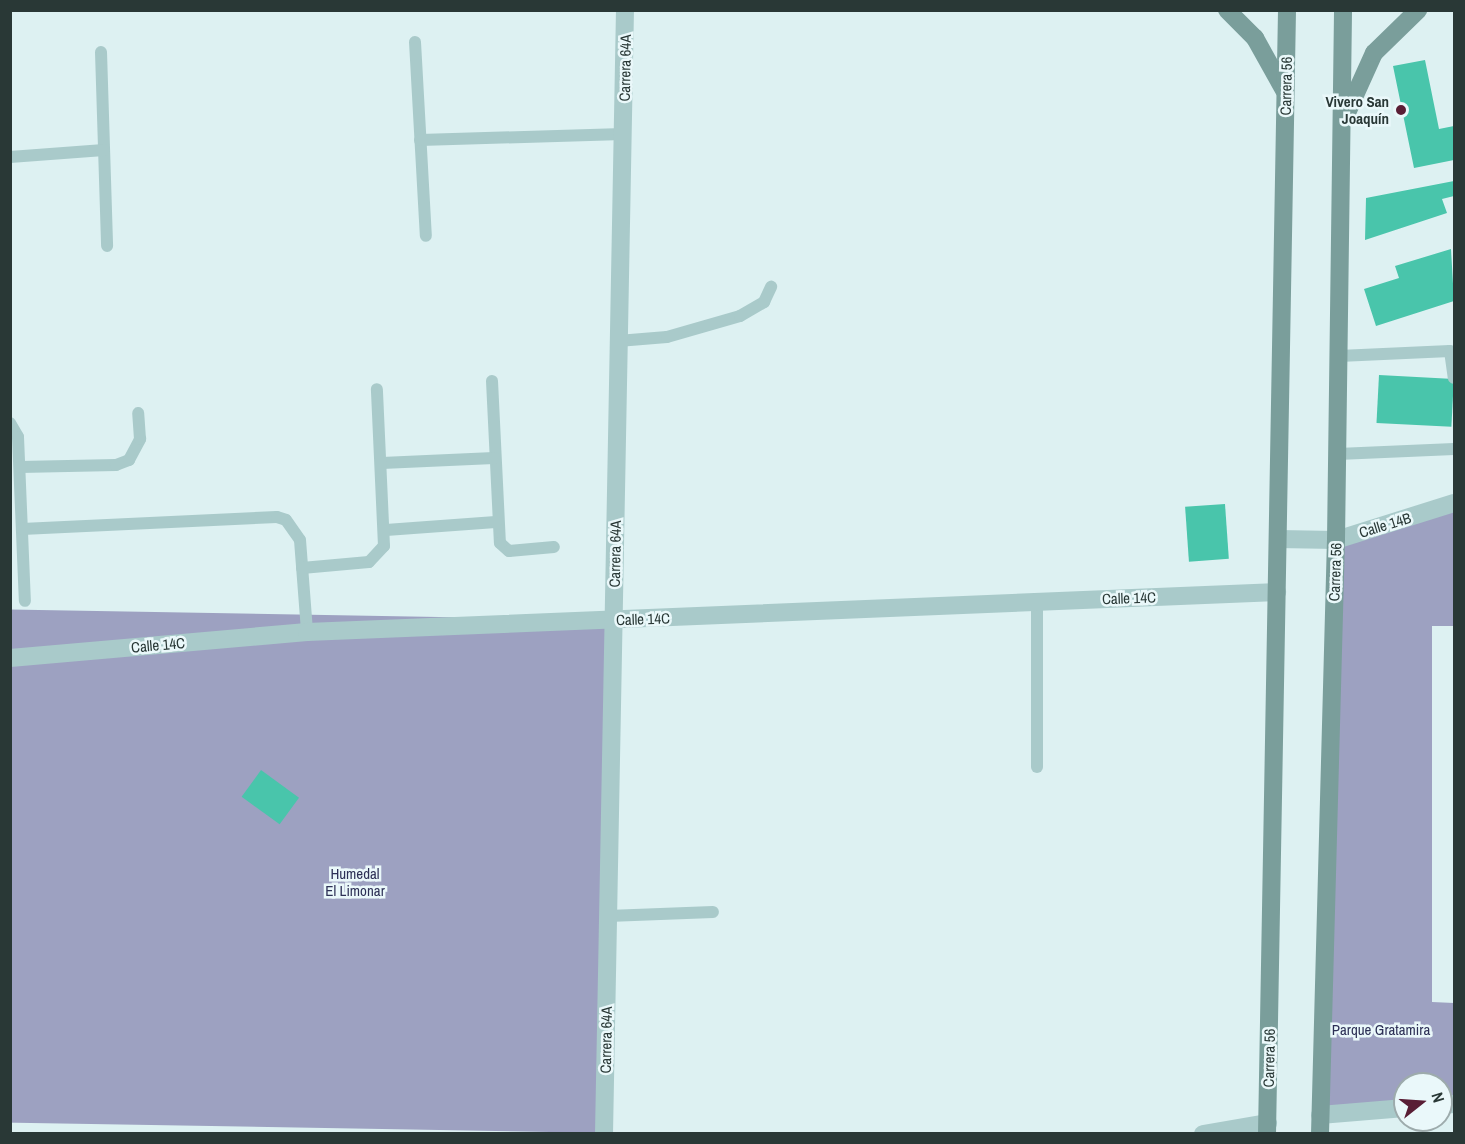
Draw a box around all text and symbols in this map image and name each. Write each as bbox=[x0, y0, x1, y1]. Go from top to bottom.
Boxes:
street label: Carrera 64A bbox=[615, 34, 635, 102]
street label: Carrera 56 bbox=[1276, 56, 1296, 116]
place label: Vivero San Joaquín bbox=[1326, 92, 1389, 127]
marker: Vivero San Joaquín bbox=[1394, 103, 1408, 117]
street label: Calle 14B bbox=[1357, 509, 1413, 541]
street label: Carrera 64A bbox=[605, 520, 625, 588]
street label: Carrera 56 bbox=[1325, 542, 1345, 602]
street label: Calle 14C bbox=[1102, 588, 1156, 608]
street label: Calle 14C bbox=[616, 609, 670, 629]
street label: Calle 14C bbox=[130, 634, 186, 656]
park label: Humedal El Limonar bbox=[325, 864, 385, 899]
street label: Carrera 64A bbox=[596, 1006, 616, 1074]
park label: Parque Gratamira bbox=[1332, 1021, 1430, 1039]
street label: Carrera 56 bbox=[1259, 1028, 1279, 1088]
north arrow bbox=[1393, 1072, 1453, 1132]
text: N bbox=[1426, 1090, 1450, 1105]

